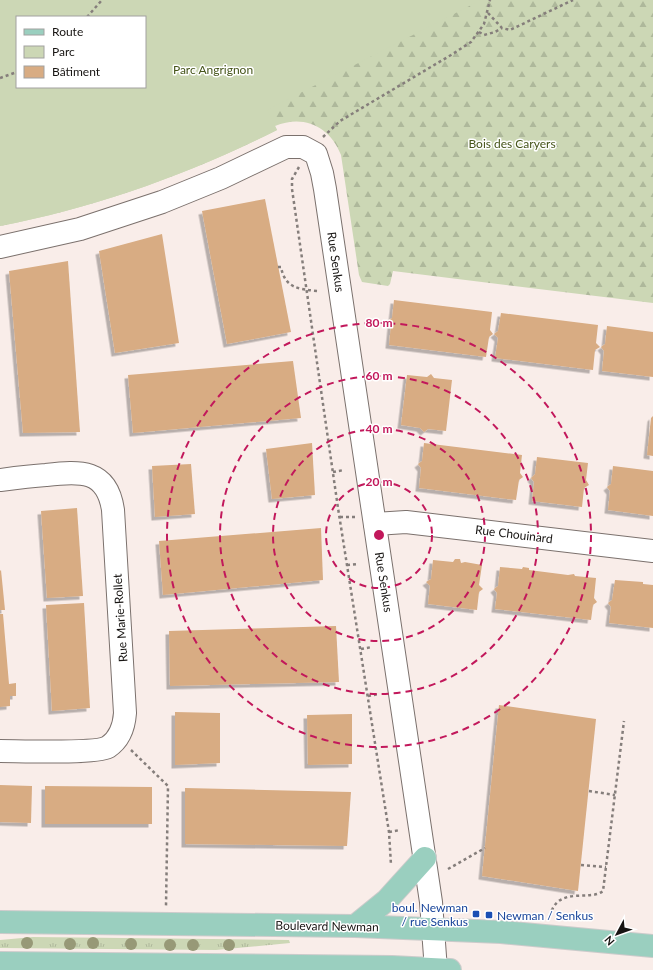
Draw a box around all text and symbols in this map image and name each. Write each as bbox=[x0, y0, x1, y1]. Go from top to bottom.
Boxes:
legend bbox=[16, 16, 146, 88]
text: Route bbox=[52, 24, 83, 39]
text: Parc bbox=[52, 44, 75, 59]
park label: Parc Angrignon bbox=[173, 62, 253, 77]
text: Bâtiment bbox=[52, 64, 101, 79]
park label: Bois des Caryers bbox=[468, 136, 556, 151]
street label: Rue Senkus bbox=[324, 231, 348, 293]
text: 80 m bbox=[366, 315, 392, 330]
text: 60 m bbox=[366, 368, 392, 383]
text: 40 m bbox=[366, 421, 392, 436]
text: 20 m bbox=[366, 474, 392, 489]
street label: Rue Chouinard bbox=[474, 522, 554, 546]
centre of rings bbox=[372, 528, 386, 542]
street label: Rue Senkus bbox=[372, 551, 396, 613]
street label: Rue Marie-Rollet bbox=[109, 573, 131, 663]
place label: boul. Newman / rue Senkus bbox=[392, 900, 468, 929]
place label: Newman / Senkus bbox=[497, 908, 593, 923]
marker: boul. Newman / rue Senkus bbox=[471, 909, 481, 919]
marker: Newman / Senkus bbox=[484, 910, 494, 920]
north arrow bbox=[597, 914, 637, 954]
street label: Boulevard Newman bbox=[275, 918, 379, 934]
text: N bbox=[601, 933, 617, 948]

